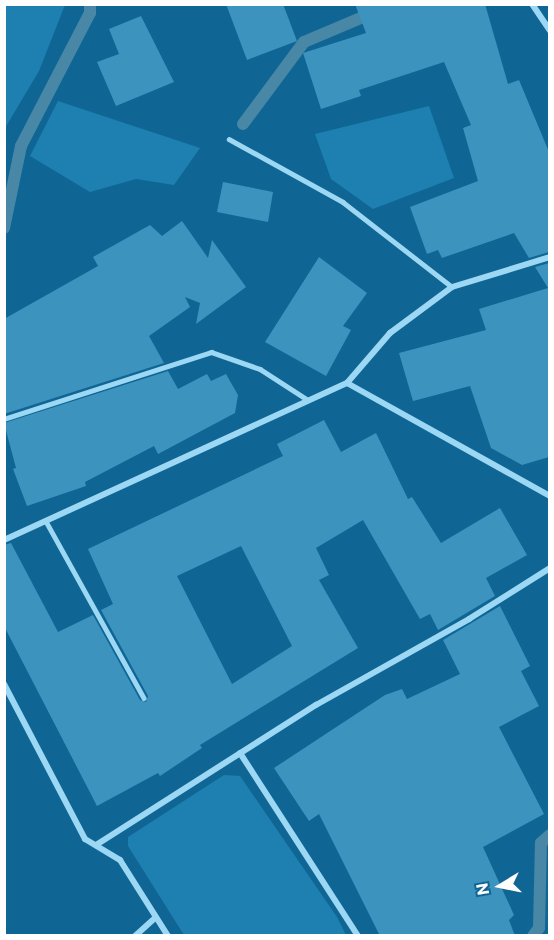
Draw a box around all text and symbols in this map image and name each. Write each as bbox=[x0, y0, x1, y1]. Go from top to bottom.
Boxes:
north arrow bbox=[470, 856, 530, 916]
text: N bbox=[471, 882, 492, 897]

